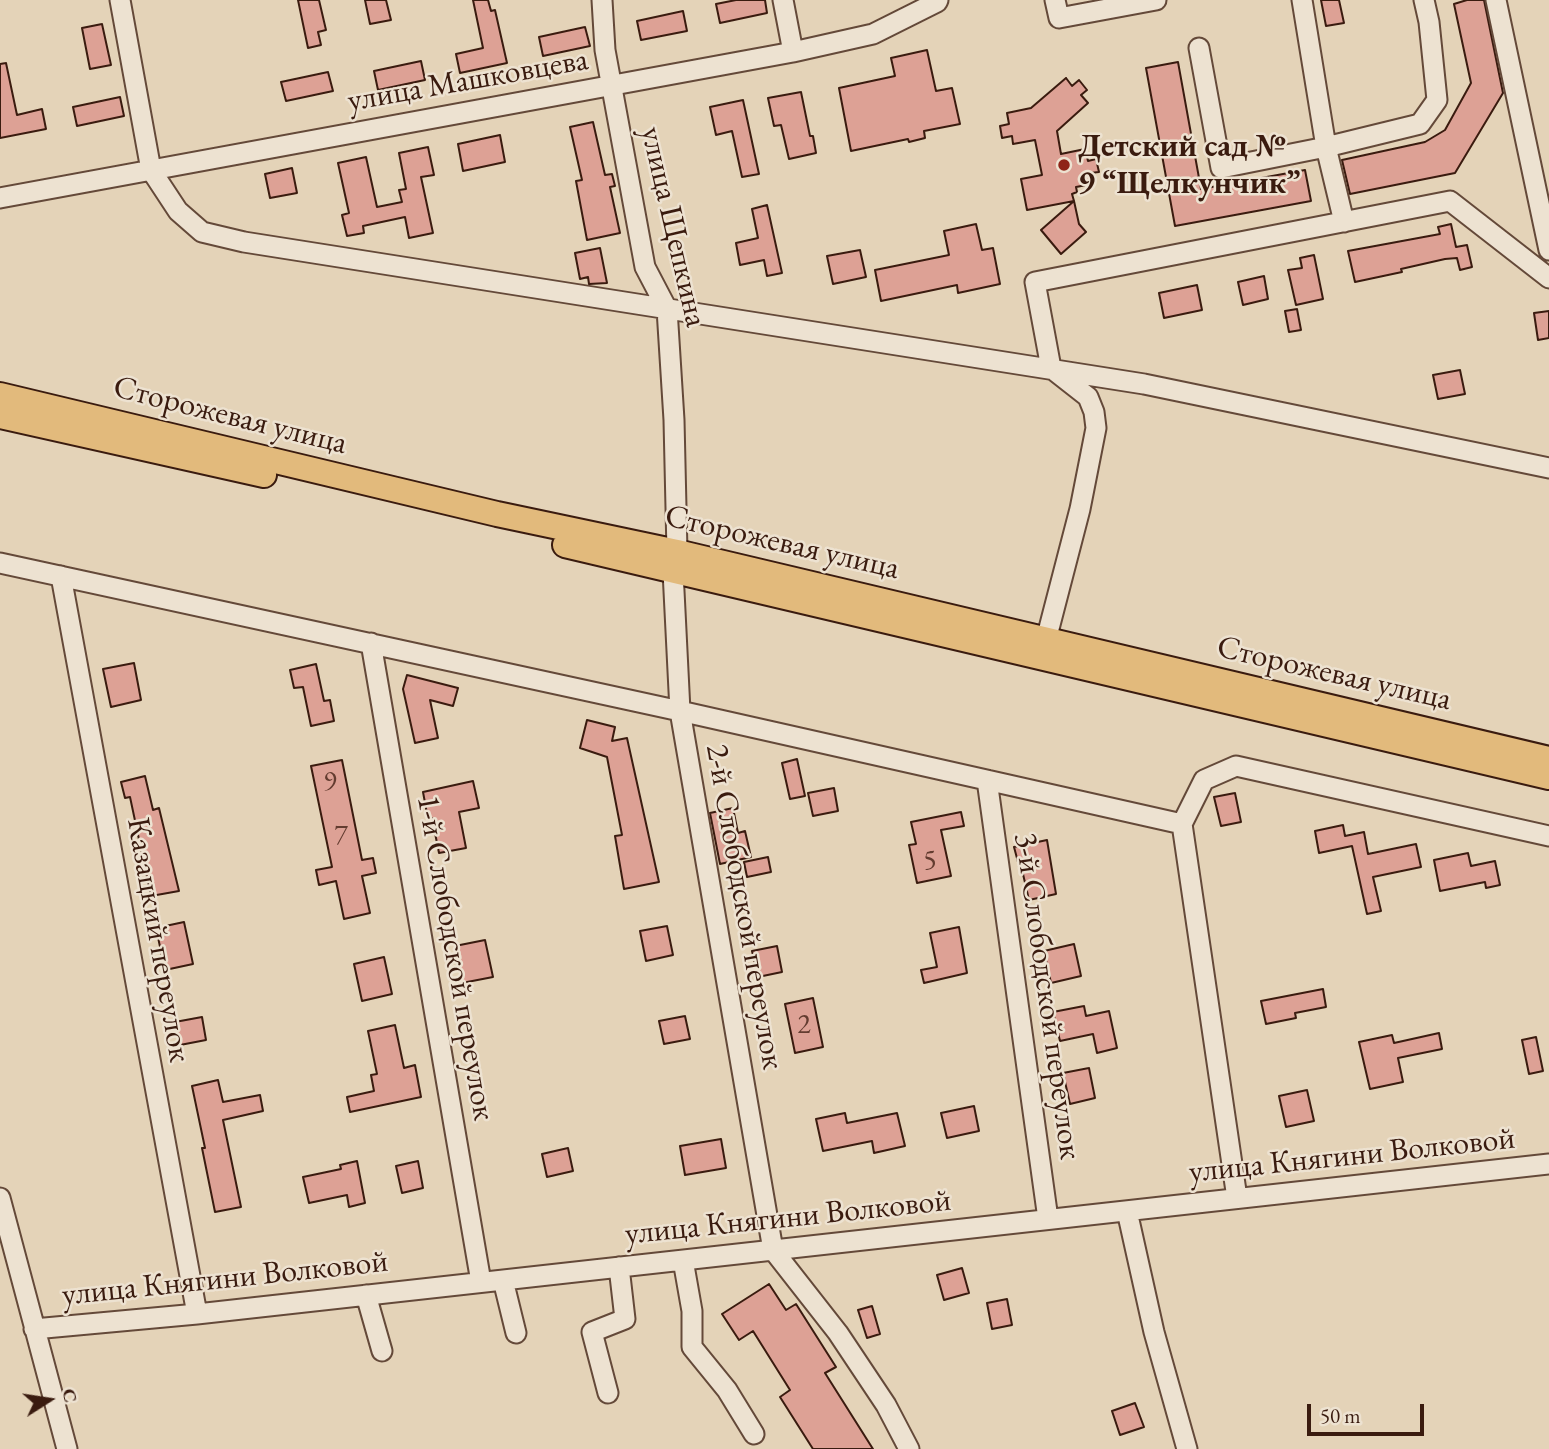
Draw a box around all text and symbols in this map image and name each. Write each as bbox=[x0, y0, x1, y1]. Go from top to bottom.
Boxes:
street label: улица Машковцева bbox=[345, 41, 591, 121]
street label: улица Щепкина bbox=[631, 123, 715, 331]
place label: Детский сад № 9 “Щелкунчик” bbox=[1078, 128, 1300, 203]
marker: Детский сад № 9 “Щелкунчик” bbox=[1056, 157, 1072, 173]
street label: Сторожевая улица bbox=[109, 368, 351, 464]
street label: Сторожевая улица bbox=[661, 497, 903, 589]
street label: Сторожевая улица bbox=[1213, 628, 1455, 720]
street label: 2-й Слободской переулок bbox=[696, 741, 792, 1073]
house number: 9 bbox=[323, 765, 337, 799]
street label: 1-й Слободской переулок bbox=[407, 792, 503, 1124]
street label: Казацкий переулок bbox=[118, 815, 198, 1065]
house number: 7 bbox=[334, 819, 348, 853]
street label: 3-й Слободской переулок bbox=[1005, 830, 1089, 1162]
house number: 5 bbox=[923, 844, 937, 878]
house number: 2 bbox=[797, 1008, 811, 1042]
street label: улица Княгини Волковой bbox=[1187, 1120, 1517, 1192]
street label: улица Княгини Волковой bbox=[623, 1182, 953, 1254]
street label: улица Княгини Волковой bbox=[60, 1243, 390, 1315]
north arrow bbox=[14, 1365, 84, 1435]
text: С bbox=[56, 1386, 84, 1405]
scale bar bbox=[1311, 1390, 1428, 1434]
text: 50 m bbox=[1320, 1402, 1361, 1429]

